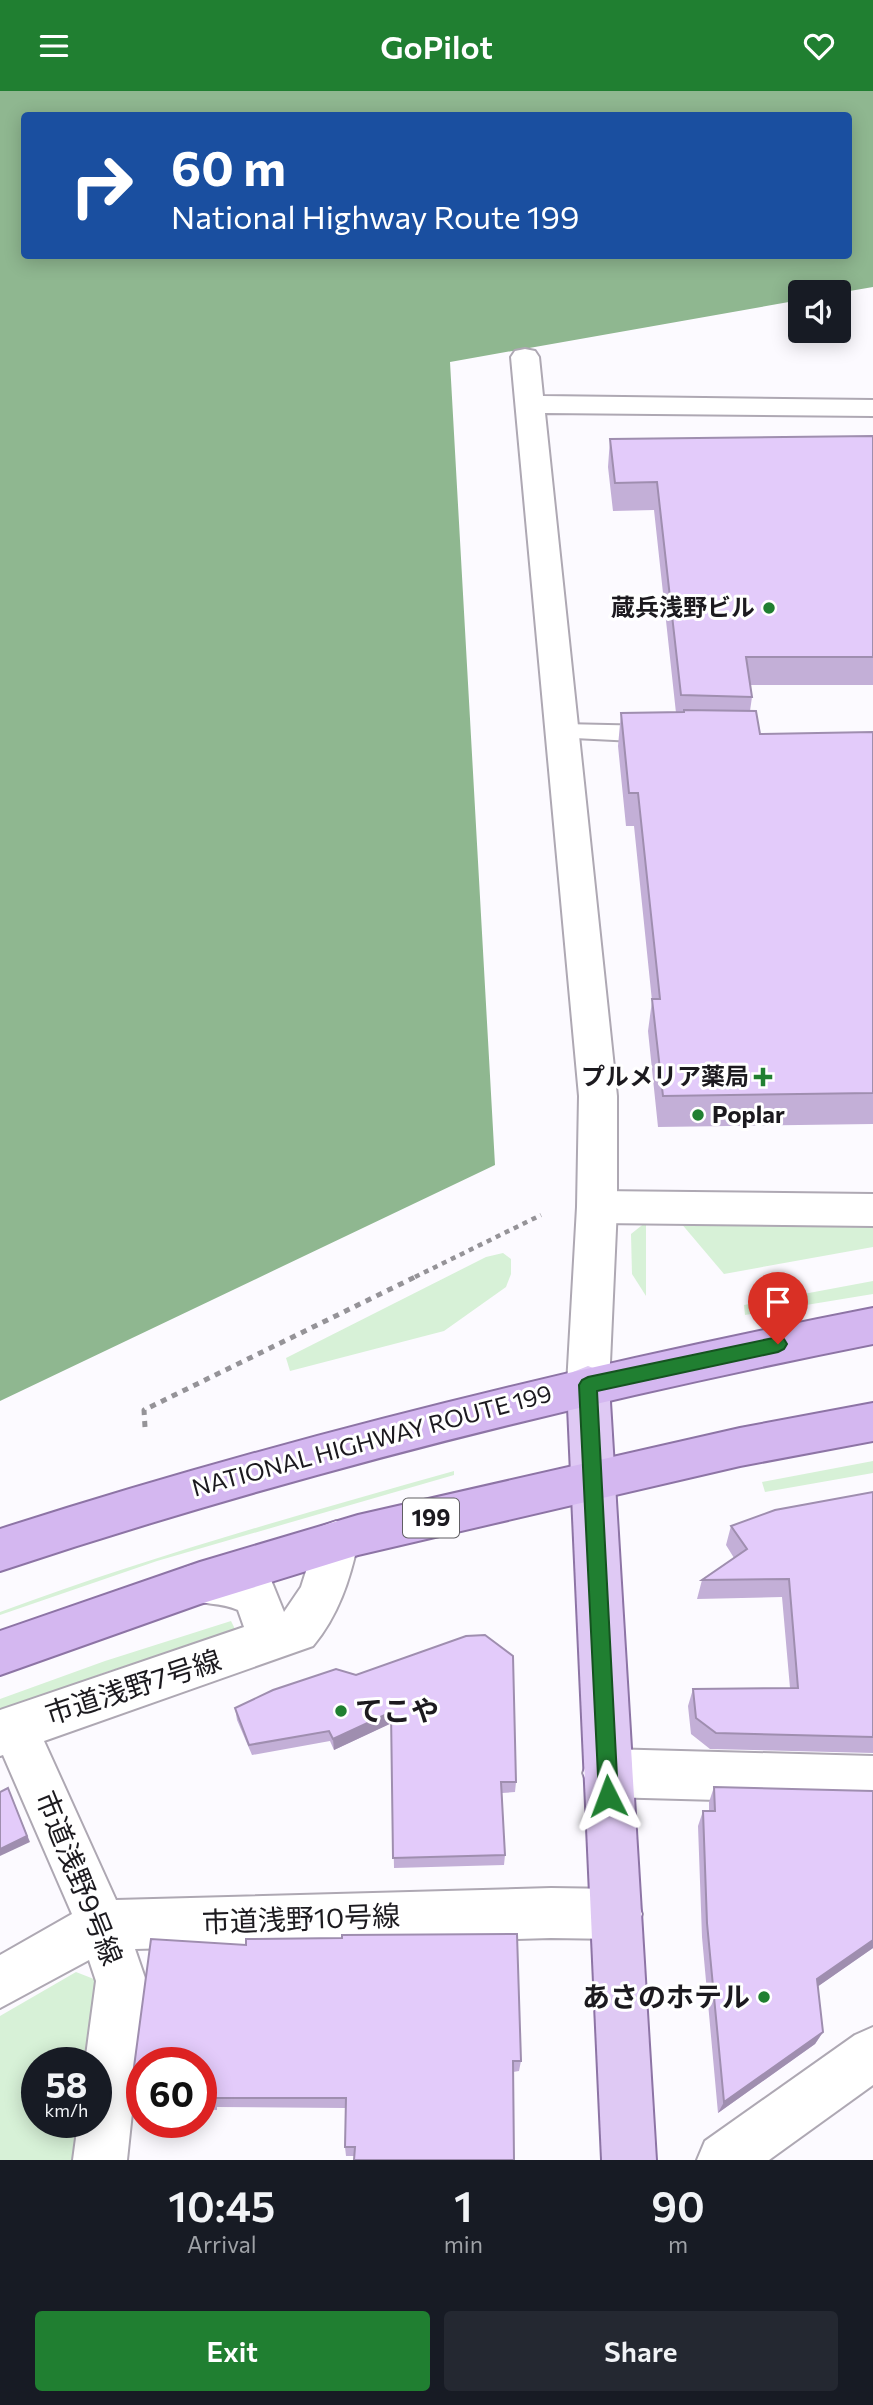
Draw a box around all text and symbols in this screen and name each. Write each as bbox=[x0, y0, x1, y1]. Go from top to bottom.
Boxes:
text: GoPilot bbox=[380, 26, 493, 66]
icon: menu bbox=[35, 27, 73, 65]
icon: heart bbox=[800, 27, 838, 65]
text: 60 m bbox=[171, 136, 286, 196]
icon: right bbox=[56, 140, 147, 231]
text: National Highway Route 199 bbox=[171, 196, 579, 236]
map controls bbox=[788, 280, 851, 343]
button: sound bbox=[788, 280, 851, 343]
place label: 蔵兵浅野ビル bbox=[611, 592, 755, 621]
marker: 蔵兵浅野ビル bbox=[761, 600, 777, 616]
place label: プルメリア薬局 bbox=[581, 1061, 749, 1090]
marker: プルメリア薬局 bbox=[755, 1069, 771, 1085]
place label: Poplar bbox=[712, 1099, 785, 1128]
marker: Poplar bbox=[690, 1107, 706, 1123]
pin bbox=[748, 1272, 808, 1344]
icon: arrive bbox=[759, 1283, 797, 1321]
street label: NATIONAL HIGHWAY ROUTE 199 bbox=[188, 1377, 555, 1502]
road number: 199 bbox=[403, 1499, 459, 1537]
street label: 市道浅野7号線 bbox=[41, 1642, 225, 1730]
place label: てこや bbox=[355, 1693, 439, 1727]
marker: てこや bbox=[333, 1703, 349, 1719]
position arrow bbox=[571, 1759, 645, 1833]
street label: 市道浅野9号線 bbox=[30, 1785, 130, 1970]
street label: 市道浅野10号線 bbox=[201, 1898, 401, 1938]
place label: あさのホテル bbox=[582, 1979, 750, 2013]
marker: あさのホテル bbox=[756, 1989, 772, 2005]
speed limit sign: 60 bbox=[126, 2047, 217, 2138]
text: 58 bbox=[45, 2062, 88, 2105]
text: km/h bbox=[45, 2099, 88, 2121]
text: 10:45 bbox=[168, 2179, 275, 2231]
text: 1 bbox=[454, 2179, 473, 2231]
text: 90 bbox=[651, 2179, 705, 2231]
text: Arrival bbox=[187, 2230, 257, 2258]
text: min bbox=[444, 2230, 483, 2258]
text: m bbox=[668, 2230, 688, 2258]
button: Exit bbox=[35, 2311, 430, 2391]
button: Share bbox=[444, 2311, 838, 2391]

